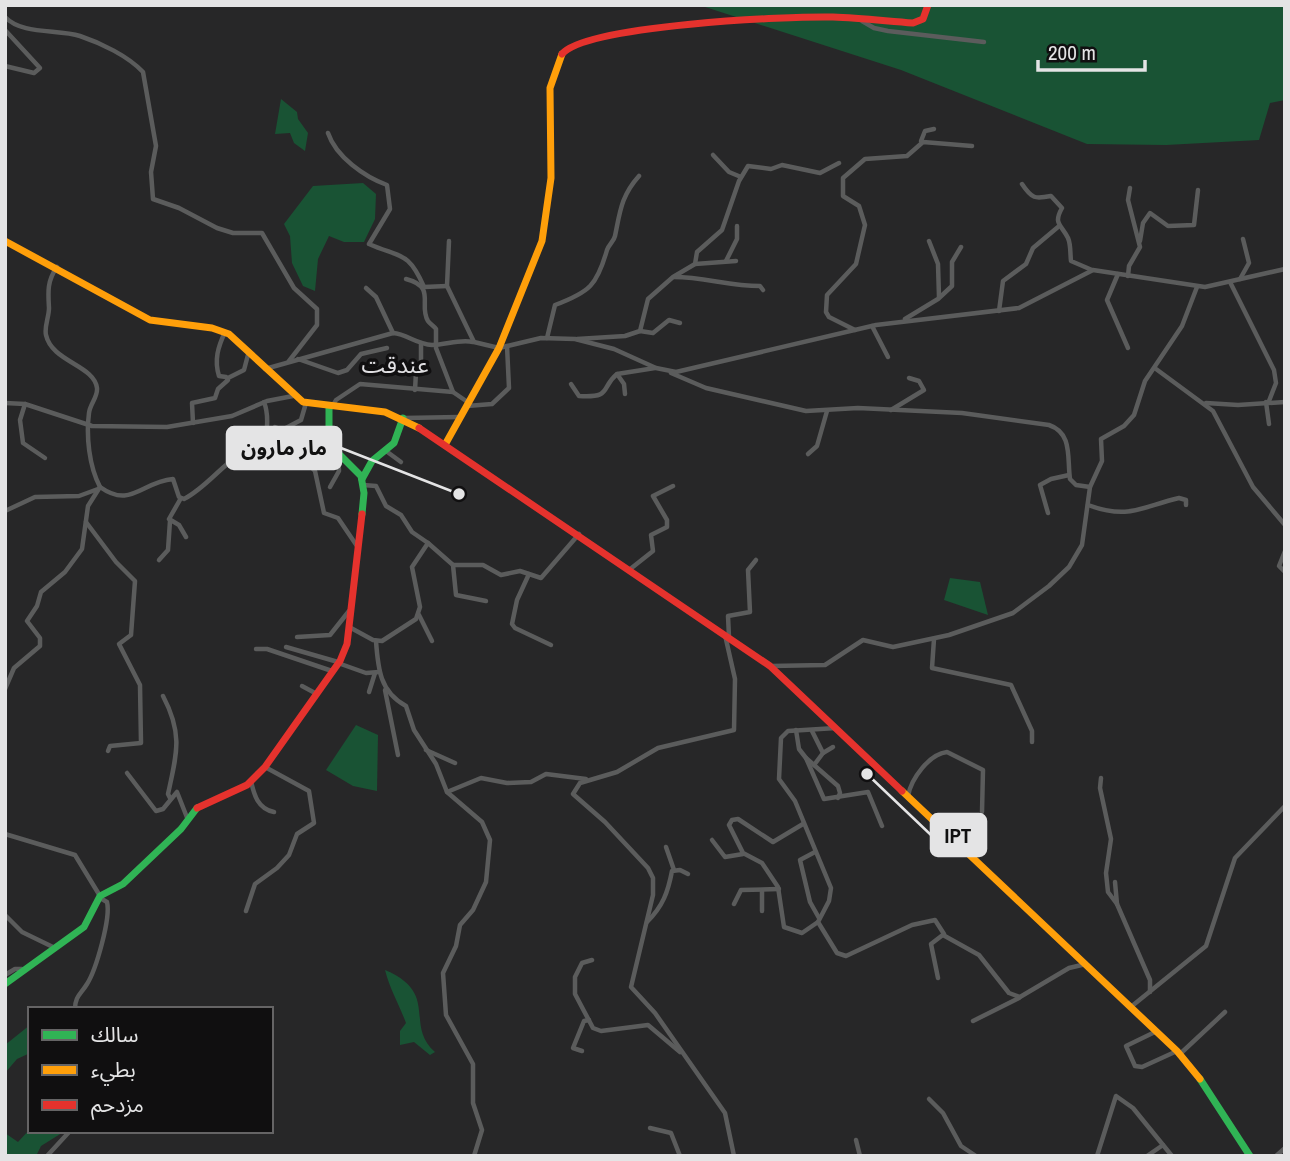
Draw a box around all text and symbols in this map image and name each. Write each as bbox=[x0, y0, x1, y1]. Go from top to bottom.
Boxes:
scale bar bbox=[1038, 28, 1145, 72]
text: 200 m bbox=[1048, 38, 1096, 67]
district label: عندقت bbox=[361, 349, 429, 380]
callout: مار مارون bbox=[227, 427, 341, 469]
text: مار مارون bbox=[241, 433, 327, 462]
callout: IPT bbox=[931, 814, 986, 856]
text: IPT bbox=[945, 821, 972, 850]
legend bbox=[28, 1007, 273, 1133]
text: سالك bbox=[91, 1020, 138, 1049]
text: بطيء bbox=[91, 1055, 136, 1086]
text: مزدحم bbox=[91, 1090, 144, 1120]

